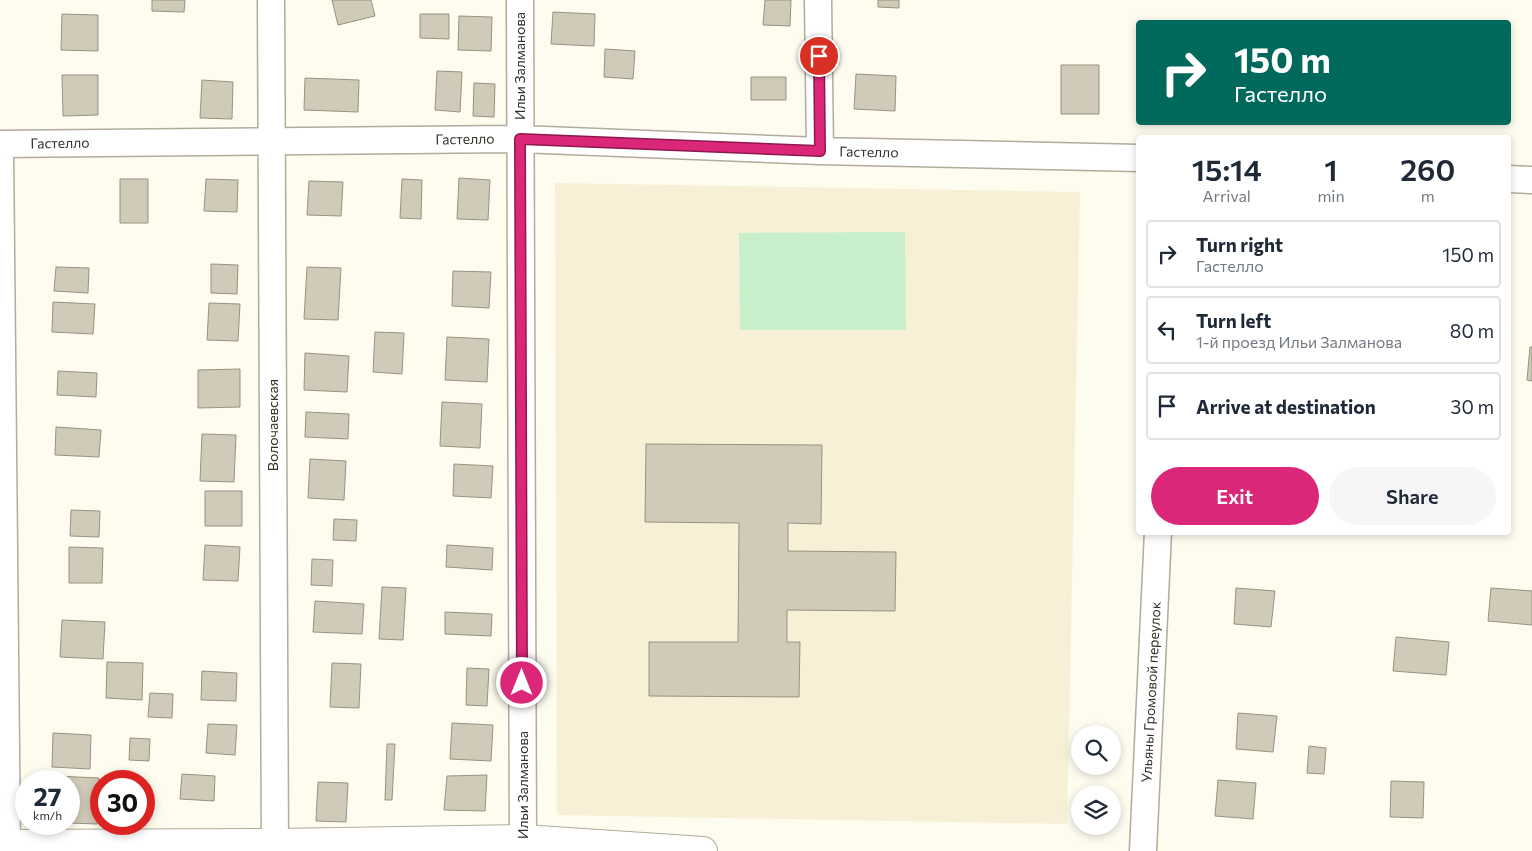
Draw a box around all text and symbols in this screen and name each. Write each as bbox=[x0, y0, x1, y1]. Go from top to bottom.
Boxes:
street label: Ильи Залманова bbox=[511, 12, 528, 120]
pin bbox=[798, 35, 840, 77]
text: 150 m bbox=[1234, 37, 1331, 80]
icon: right bbox=[1151, 40, 1216, 105]
icon: arrive bbox=[805, 42, 833, 70]
text: Гастелло bbox=[1234, 80, 1327, 107]
street label: Гастелло bbox=[435, 129, 495, 148]
street label: Гастелло bbox=[30, 133, 90, 152]
street label: Гастелло bbox=[839, 142, 899, 161]
text: 15:14 bbox=[1192, 150, 1262, 187]
text: 1 bbox=[1324, 150, 1338, 187]
text: 260 bbox=[1400, 150, 1455, 187]
text: Arrival bbox=[1202, 186, 1251, 205]
text: min bbox=[1317, 186, 1345, 205]
text: m bbox=[1421, 186, 1435, 205]
text: Turn right bbox=[1196, 233, 1283, 256]
icon: right bbox=[1153, 240, 1181, 268]
text: 150 m bbox=[1442, 243, 1494, 266]
text: Гастелло bbox=[1196, 256, 1264, 275]
text: Turn left bbox=[1196, 309, 1271, 332]
icon: left bbox=[1153, 316, 1181, 344]
text: 80 m bbox=[1450, 319, 1494, 342]
text: 1-й проезд Ильи Залманова bbox=[1196, 332, 1402, 351]
street label: Волочаевская bbox=[264, 379, 281, 471]
icon: arrive bbox=[1153, 392, 1181, 420]
text: Arrive at destination bbox=[1196, 395, 1376, 418]
text: 30 m bbox=[1451, 395, 1494, 418]
button: Exit bbox=[1151, 467, 1319, 525]
button: Share bbox=[1329, 467, 1496, 525]
street label: Ульяны Громовой переулок bbox=[1137, 601, 1164, 783]
position arrow bbox=[495, 656, 547, 708]
map controls bbox=[1071, 725, 1121, 835]
button: search bbox=[1071, 725, 1121, 775]
street label: Ильи Залманова bbox=[514, 731, 531, 839]
speed limit sign: 30 bbox=[90, 770, 155, 835]
text: 27 bbox=[34, 781, 61, 811]
button: layers bbox=[1071, 785, 1121, 835]
text: km/h bbox=[33, 808, 62, 822]

